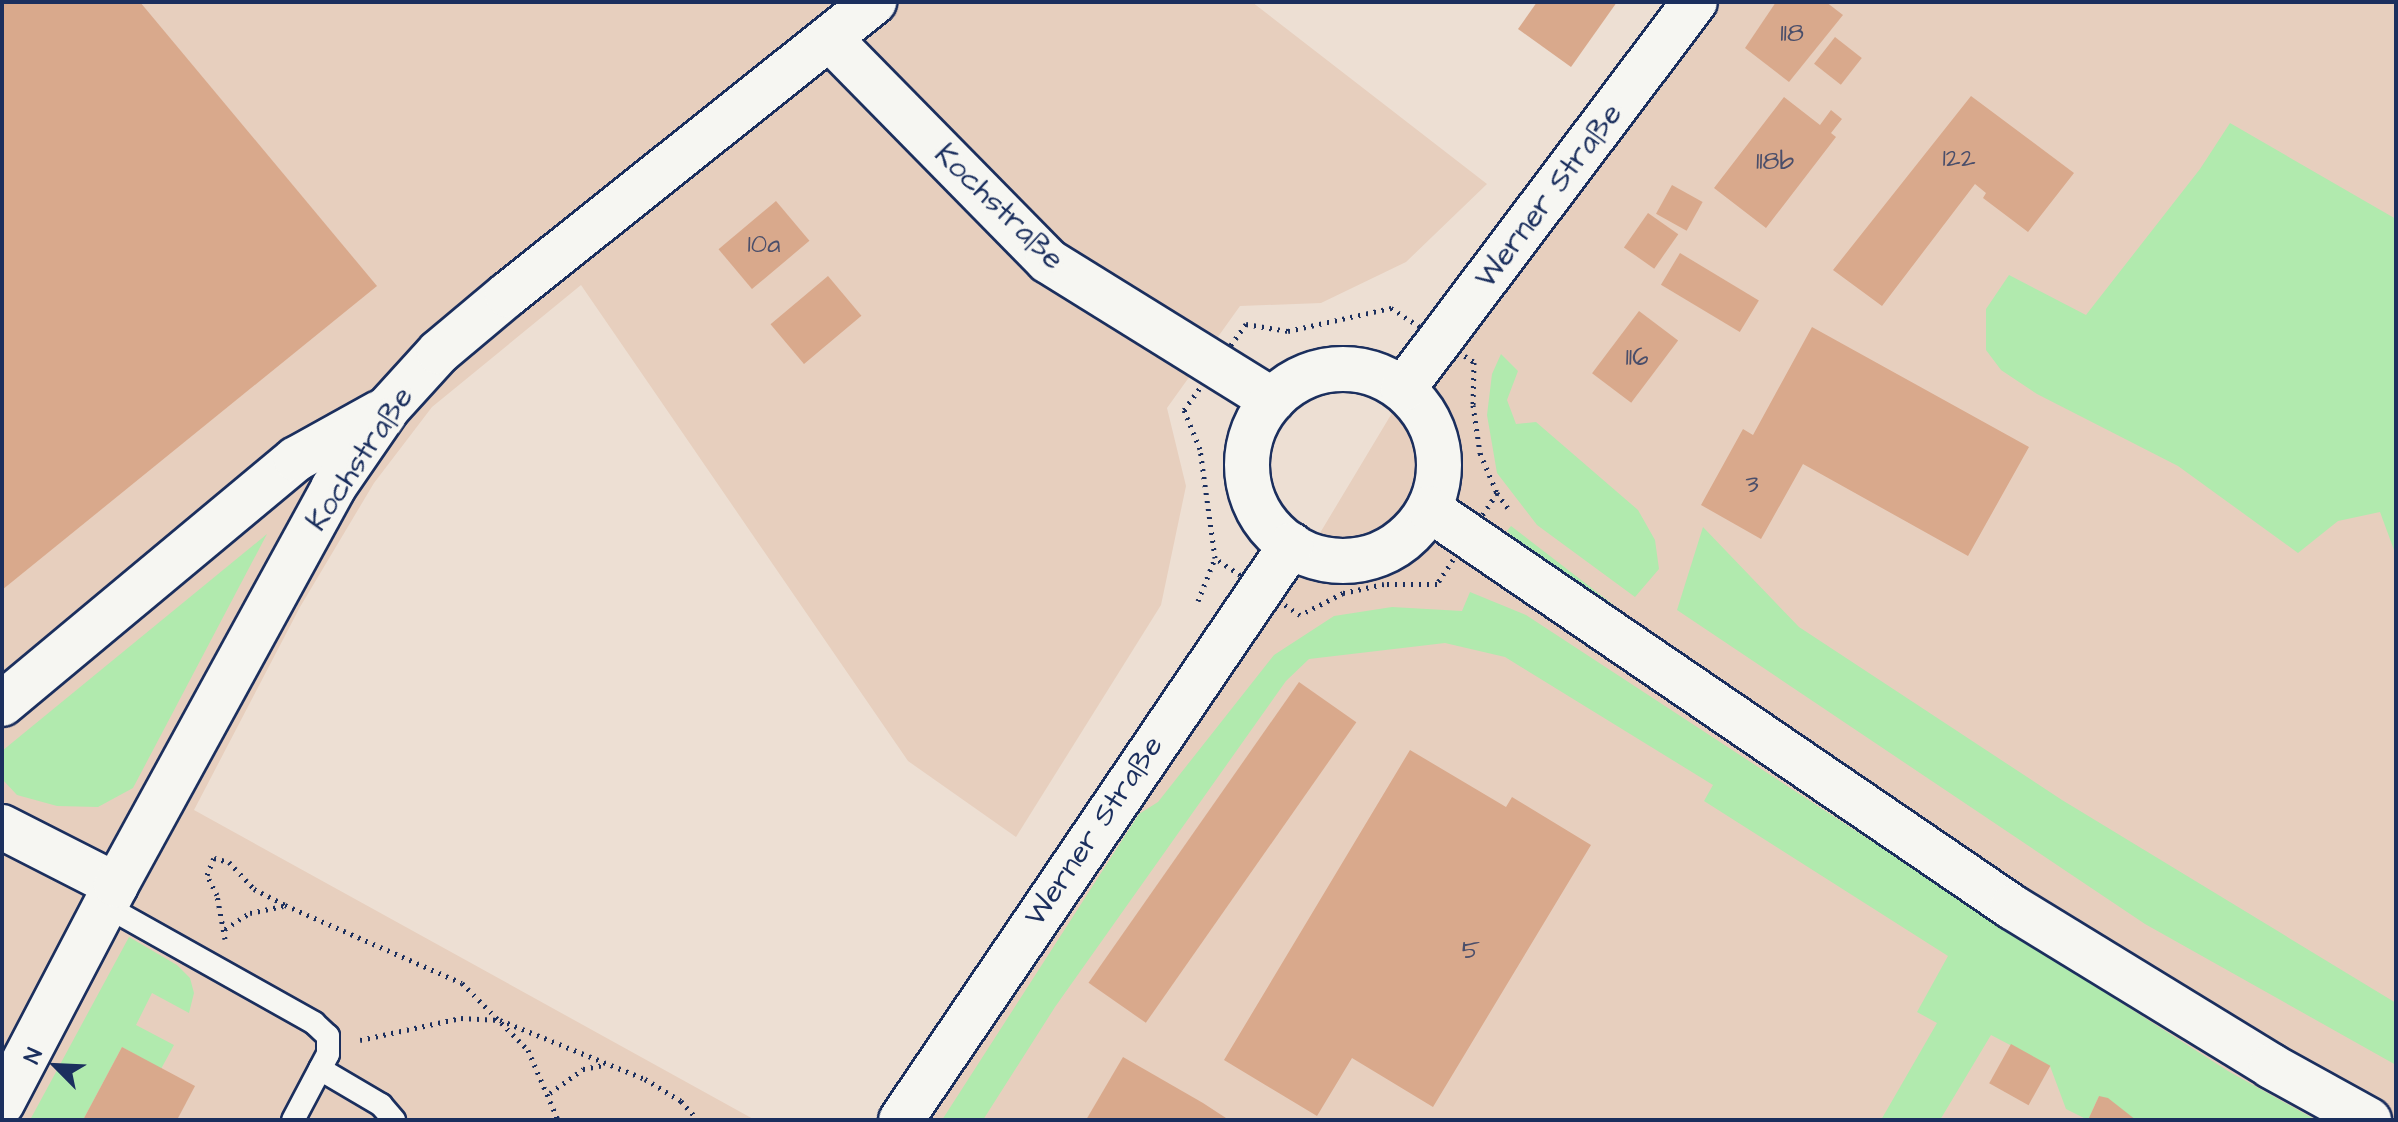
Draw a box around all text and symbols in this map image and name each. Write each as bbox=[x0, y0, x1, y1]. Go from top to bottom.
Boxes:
house number: 118 bbox=[1780, 18, 1804, 50]
street label: Werner Straße bbox=[1468, 97, 1630, 295]
street label: Kochstraße bbox=[927, 137, 1071, 277]
house number: 122 bbox=[1942, 143, 1976, 175]
house number: 118b bbox=[1756, 146, 1794, 178]
house number: 10a bbox=[748, 229, 780, 261]
house number: 116 bbox=[1626, 342, 1648, 374]
street label: Kochstraße bbox=[299, 380, 421, 538]
house number: 3 bbox=[1745, 469, 1759, 501]
street label: Werner Straße bbox=[1017, 729, 1171, 933]
house number: 5 bbox=[1462, 935, 1480, 967]
north arrow bbox=[16, 1026, 96, 1106]
text: N bbox=[17, 1043, 51, 1069]

